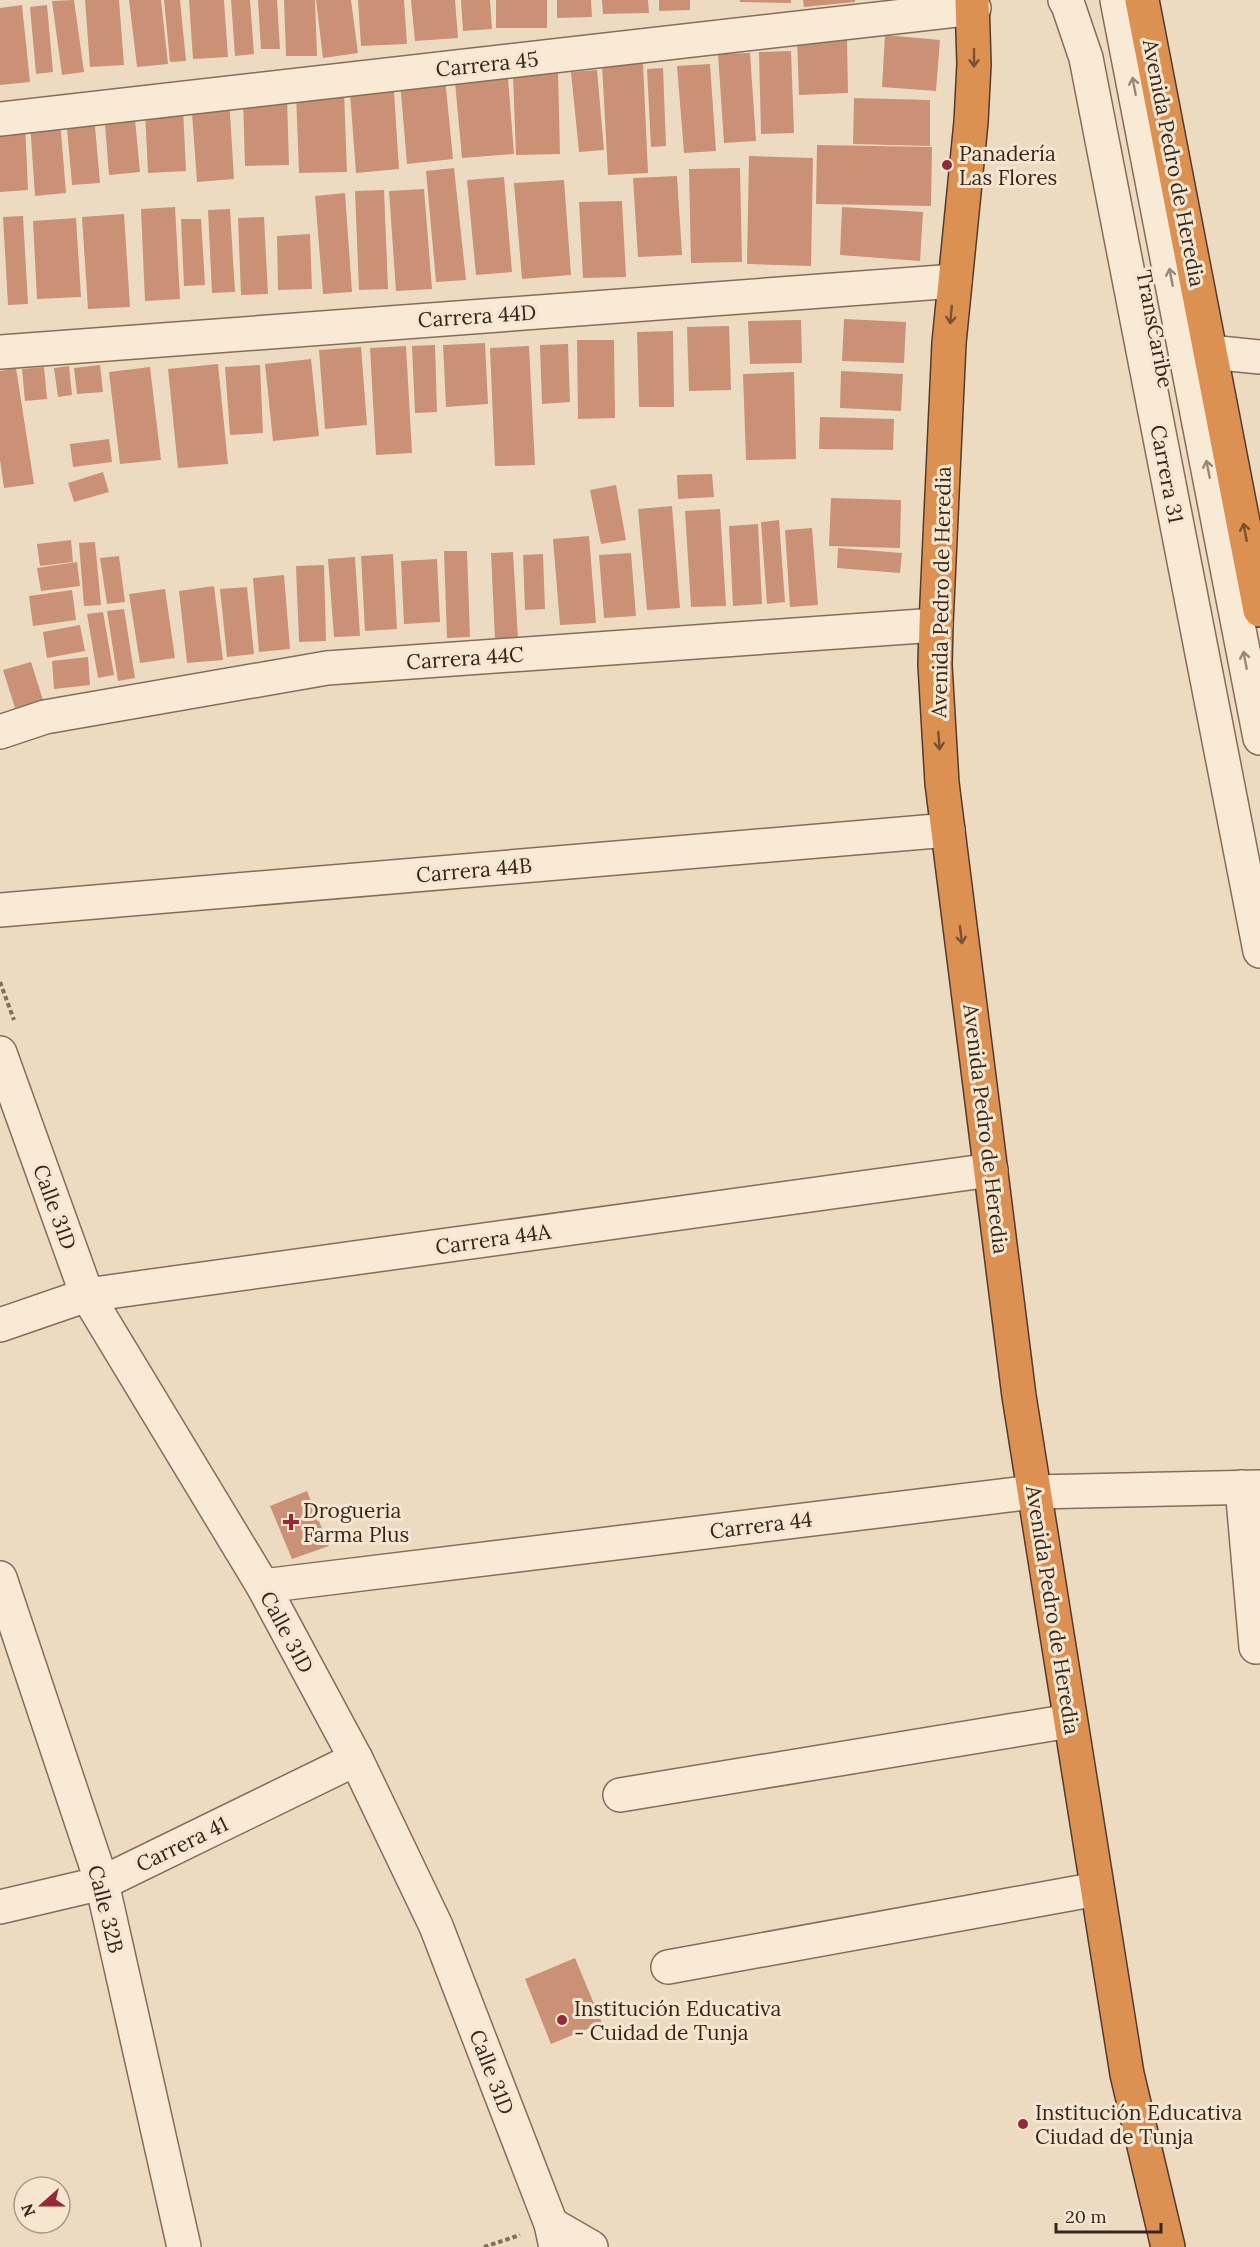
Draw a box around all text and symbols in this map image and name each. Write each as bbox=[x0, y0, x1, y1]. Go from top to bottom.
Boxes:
street label: Avenida Pedro de Heredia bbox=[1137, 36, 1211, 289]
street label: Carrera 45 bbox=[434, 45, 540, 83]
one-way arrow bbox=[968, 48, 980, 68]
one-way arrow bbox=[1128, 77, 1139, 96]
place label: Panadería Las Flores bbox=[959, 140, 1057, 191]
marker: Panadería Las Flores bbox=[940, 158, 954, 172]
street label: TransCaribe bbox=[1130, 268, 1180, 390]
one-way arrow bbox=[1165, 268, 1176, 288]
street label: Carrera 44D bbox=[417, 298, 537, 334]
one-way arrow bbox=[946, 305, 957, 325]
street label: Carrera 31 bbox=[1144, 423, 1190, 525]
one-way arrow bbox=[1202, 460, 1213, 479]
street label: Avenida Pedro de Heredia bbox=[925, 466, 957, 719]
one-way arrow bbox=[1239, 522, 1250, 542]
street label: Carrera 44C bbox=[405, 640, 525, 676]
one-way arrow bbox=[1239, 651, 1250, 671]
one-way arrow bbox=[934, 730, 945, 750]
street label: Carrera 44B bbox=[415, 851, 533, 889]
one-way arrow bbox=[956, 924, 967, 944]
street label: Avenida Pedro de Heredia bbox=[957, 1002, 1015, 1256]
street label: Calle 31D bbox=[27, 1161, 83, 1253]
street label: Carrera 44A bbox=[434, 1217, 553, 1260]
street label: Avenida Pedro de Heredia bbox=[1020, 1483, 1086, 1737]
place label: Drogueria Farma Plus bbox=[303, 1497, 409, 1548]
street label: Carrera 44 bbox=[708, 1505, 814, 1545]
marker: Drogueria Farma Plus bbox=[284, 1515, 298, 1529]
street label: Calle 31D bbox=[254, 1586, 320, 1678]
street label: Carrera 41 bbox=[131, 1810, 233, 1878]
street label: Calle 32B bbox=[82, 1862, 130, 1956]
place label: Institución Educativa - Cuidad de Tunja bbox=[574, 1995, 781, 2046]
marker: Institución Educativa - Cuidad de Tunja bbox=[555, 2013, 569, 2027]
street label: Calle 31D bbox=[463, 2026, 521, 2118]
place label: Institución Educativa Ciudad de Tunja bbox=[1035, 2099, 1242, 2150]
marker: Institución Educativa Ciudad de Tunja bbox=[1016, 2117, 1030, 2131]
north arrow bbox=[12, 2175, 72, 2235]
scale bar bbox=[1056, 2196, 1161, 2234]
text: N bbox=[16, 2201, 40, 2220]
text: 20 m bbox=[1065, 2205, 1107, 2228]

